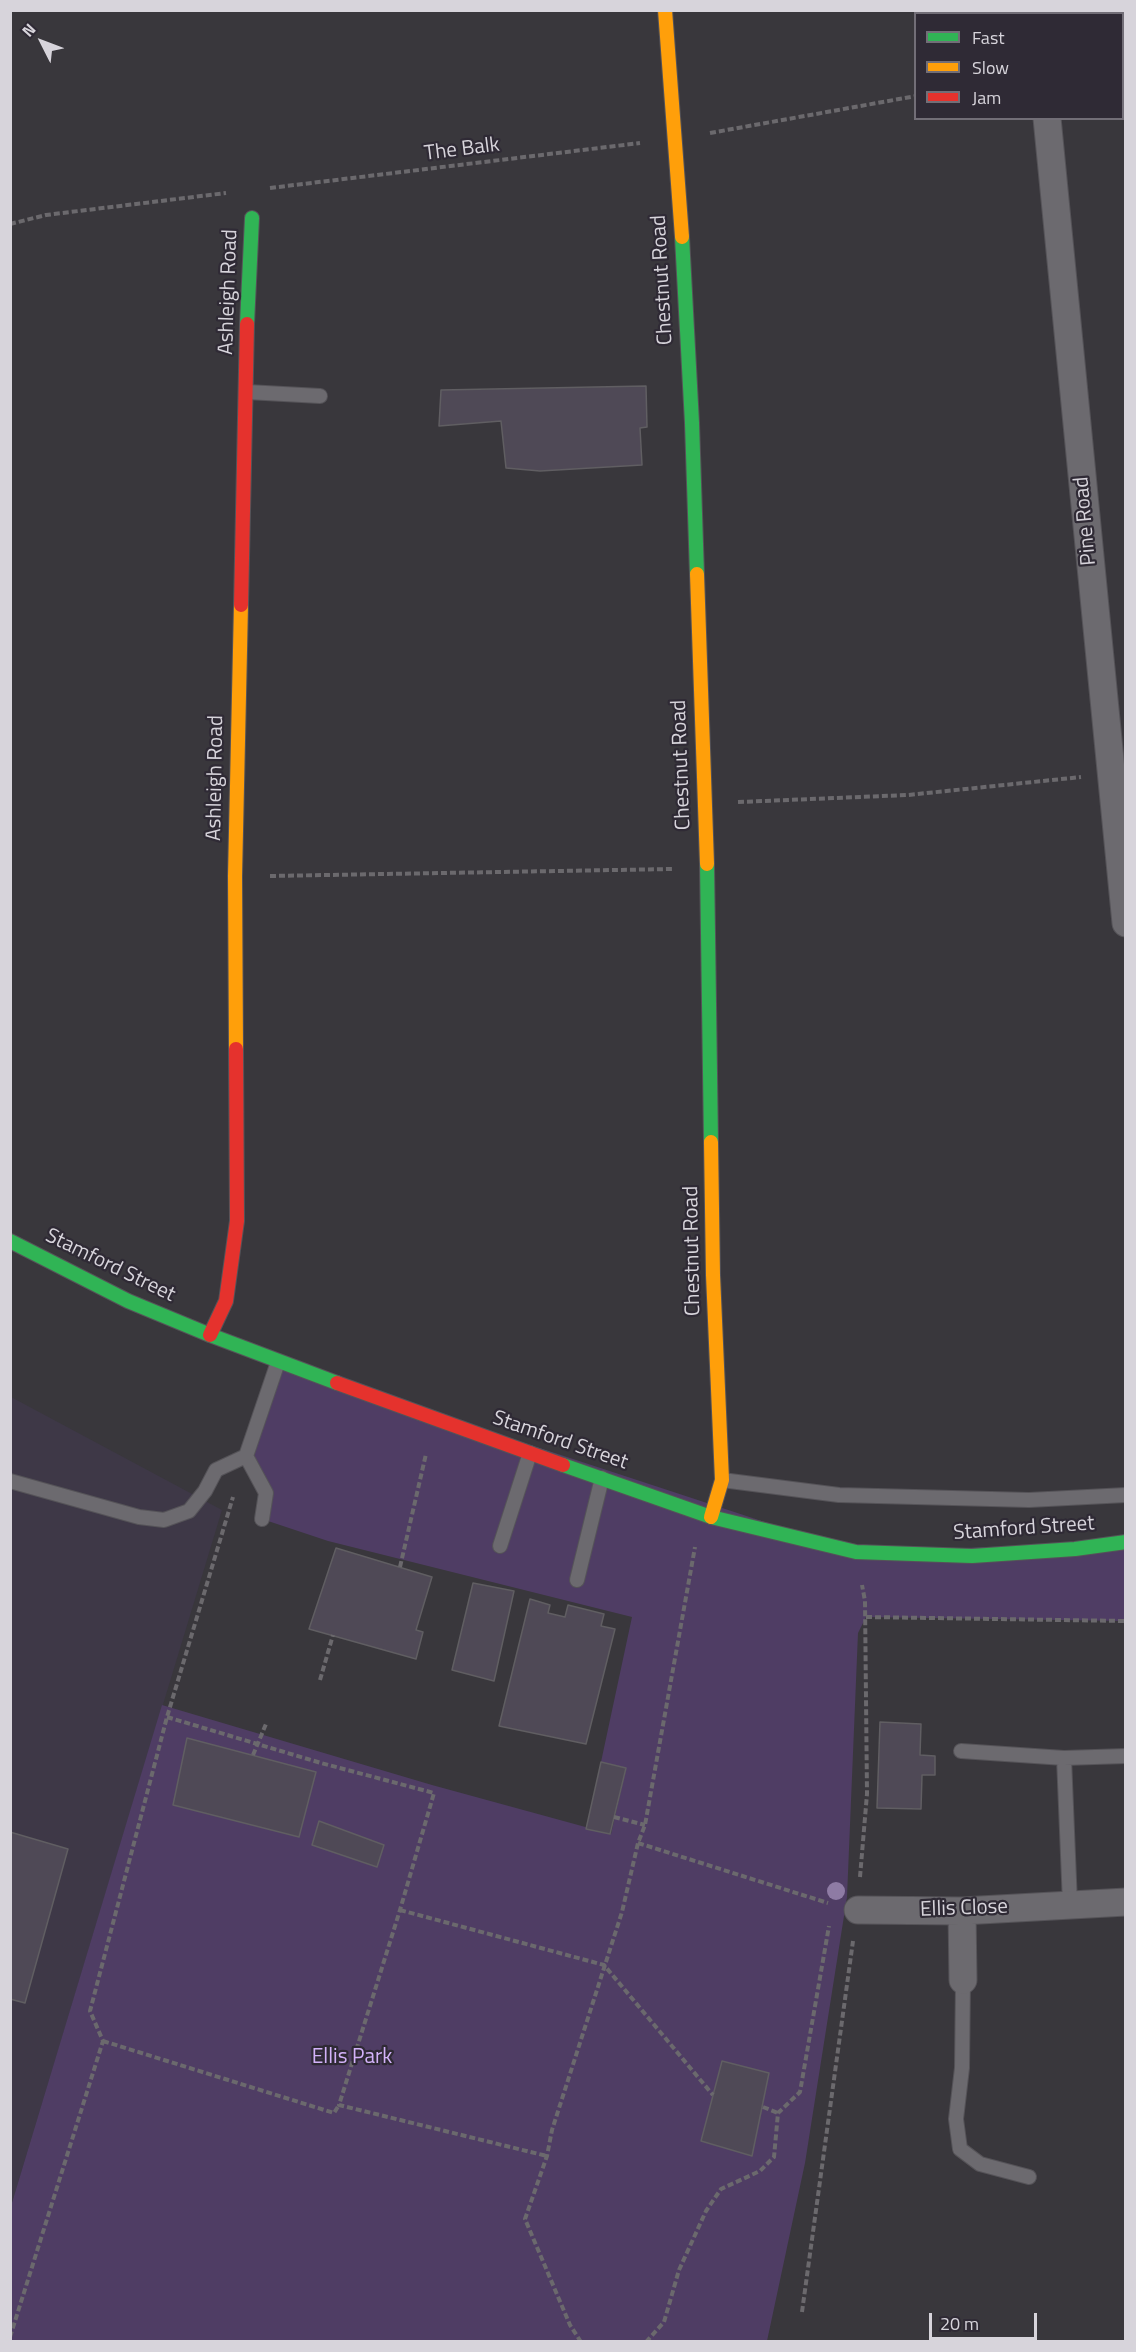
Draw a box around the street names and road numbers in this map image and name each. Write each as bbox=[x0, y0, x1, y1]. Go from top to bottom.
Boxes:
street label: The Balk bbox=[423, 133, 501, 167]
street label: Chestnut Road bbox=[647, 214, 679, 346]
street label: Ashleigh Road bbox=[214, 229, 244, 355]
street label: Pine Road bbox=[1070, 476, 1102, 566]
street label: Chestnut Road bbox=[667, 699, 697, 831]
street label: Ashleigh Road bbox=[202, 715, 230, 841]
street label: Chestnut Road bbox=[679, 1186, 707, 1316]
street label: Stamford Street bbox=[41, 1224, 179, 1308]
street label: Stamford Street bbox=[489, 1406, 631, 1476]
street label: Stamford Street bbox=[953, 1512, 1095, 1546]
street label: Ellis Close bbox=[920, 1895, 1008, 1923]

